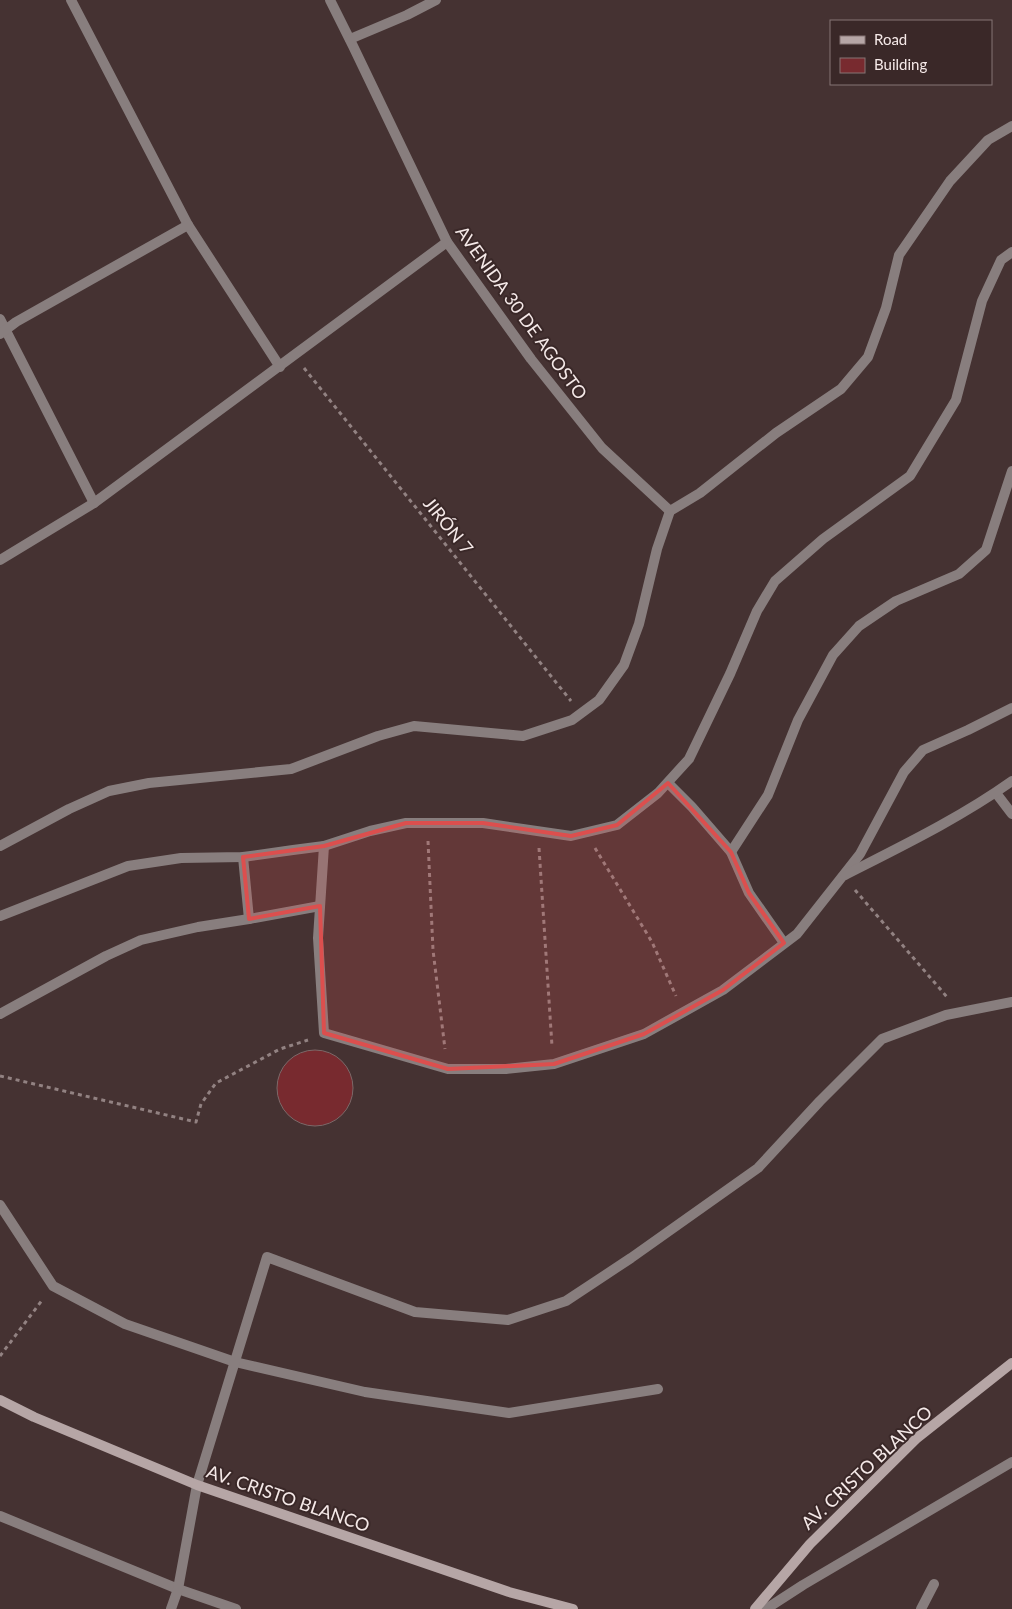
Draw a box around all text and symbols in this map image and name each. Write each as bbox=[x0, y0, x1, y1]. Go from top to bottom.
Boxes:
legend bbox=[830, 20, 992, 85]
text: Road bbox=[874, 30, 907, 48]
text: Building bbox=[874, 55, 927, 73]
street label: AVENIDA 30 DE AGOSTO bbox=[451, 221, 592, 404]
street label: JIRÓN 7 bbox=[419, 492, 478, 558]
street label: AV. CRISTO BLANCO bbox=[796, 1401, 936, 1534]
street label: AV. CRISTO BLANCO bbox=[204, 1460, 373, 1536]

